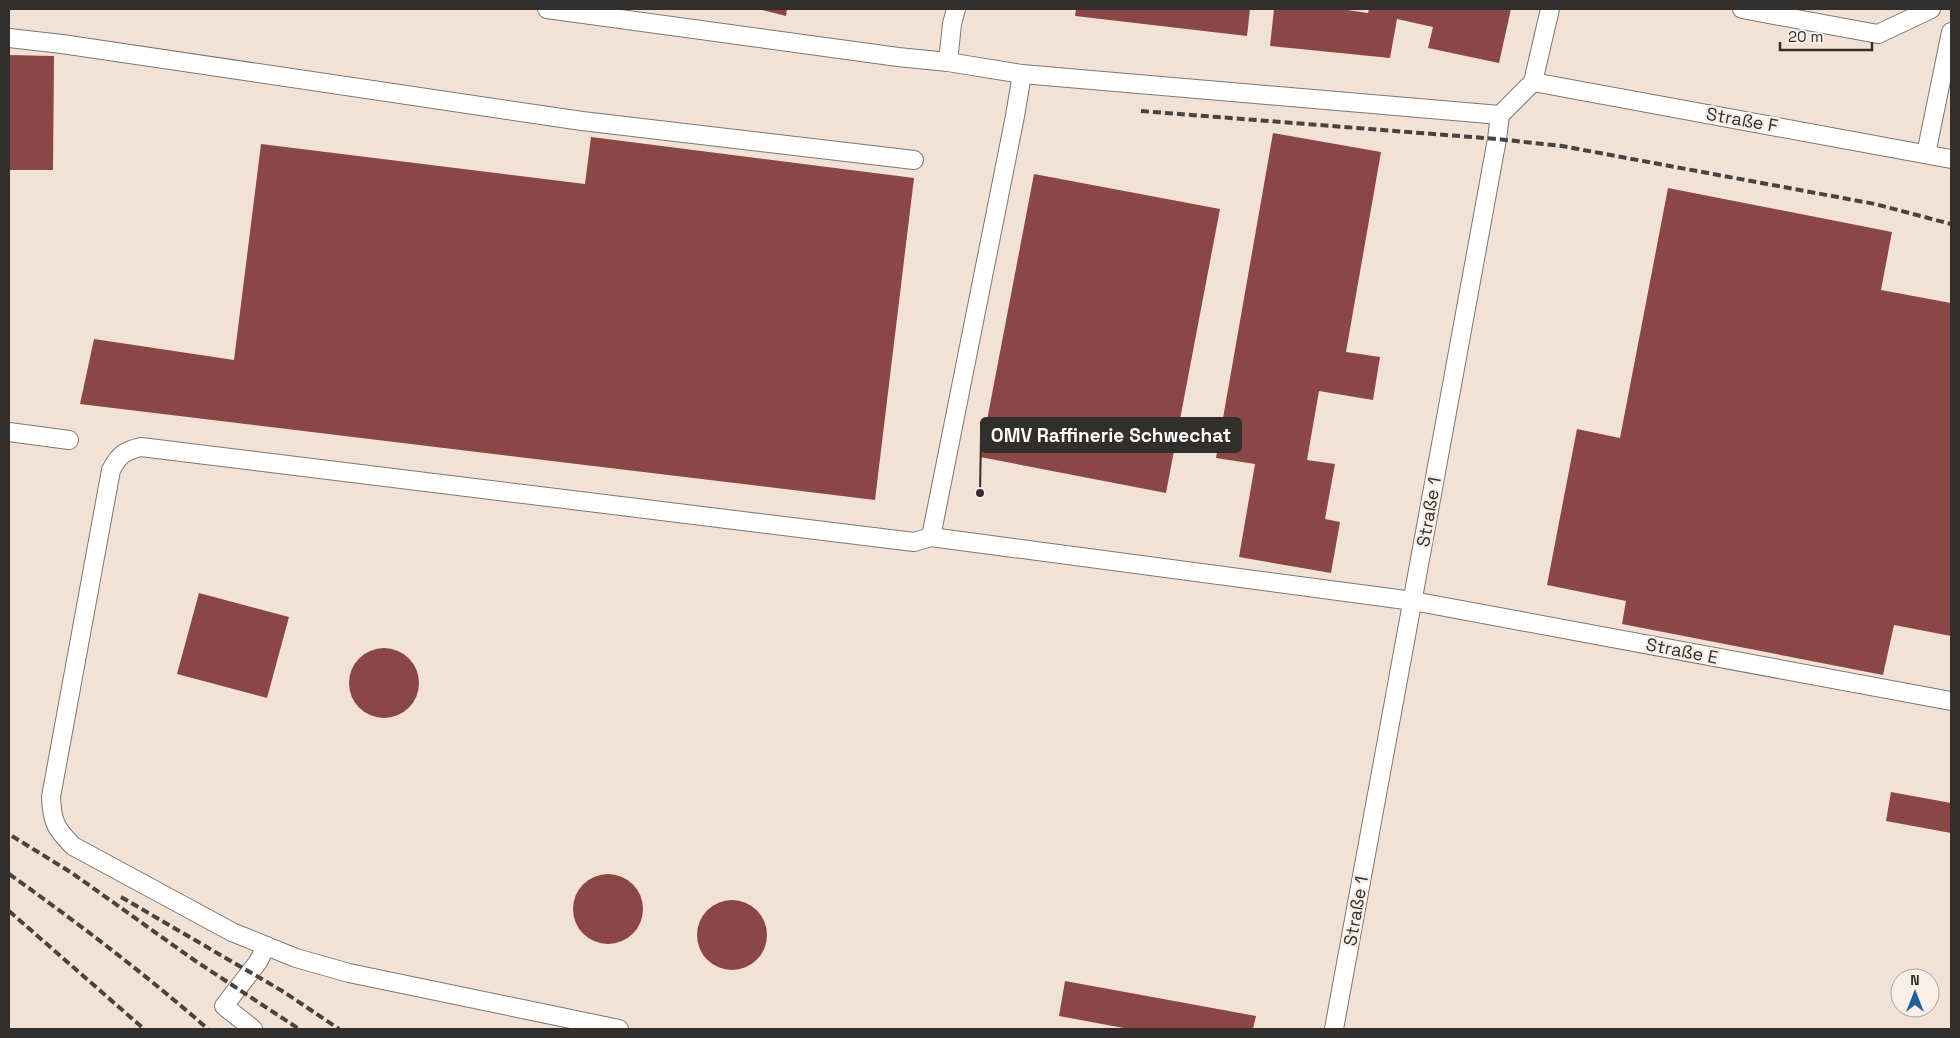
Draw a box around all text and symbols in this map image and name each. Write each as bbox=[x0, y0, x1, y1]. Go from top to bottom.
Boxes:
scale bar bbox=[1780, 20, 1872, 52]
text: 20 m bbox=[1788, 27, 1823, 46]
street label: Straße F bbox=[1704, 102, 1780, 137]
callout: OMV Raffinerie Schwechat bbox=[981, 418, 1241, 452]
text: OMV Raffinerie Schwechat bbox=[991, 423, 1231, 448]
street label: Straße 1 bbox=[1411, 475, 1446, 549]
street label: Straße E bbox=[1644, 632, 1720, 669]
street label: Straße 1 bbox=[1338, 874, 1373, 948]
north arrow bbox=[1890, 968, 1940, 1018]
text: N bbox=[1910, 971, 1920, 989]

